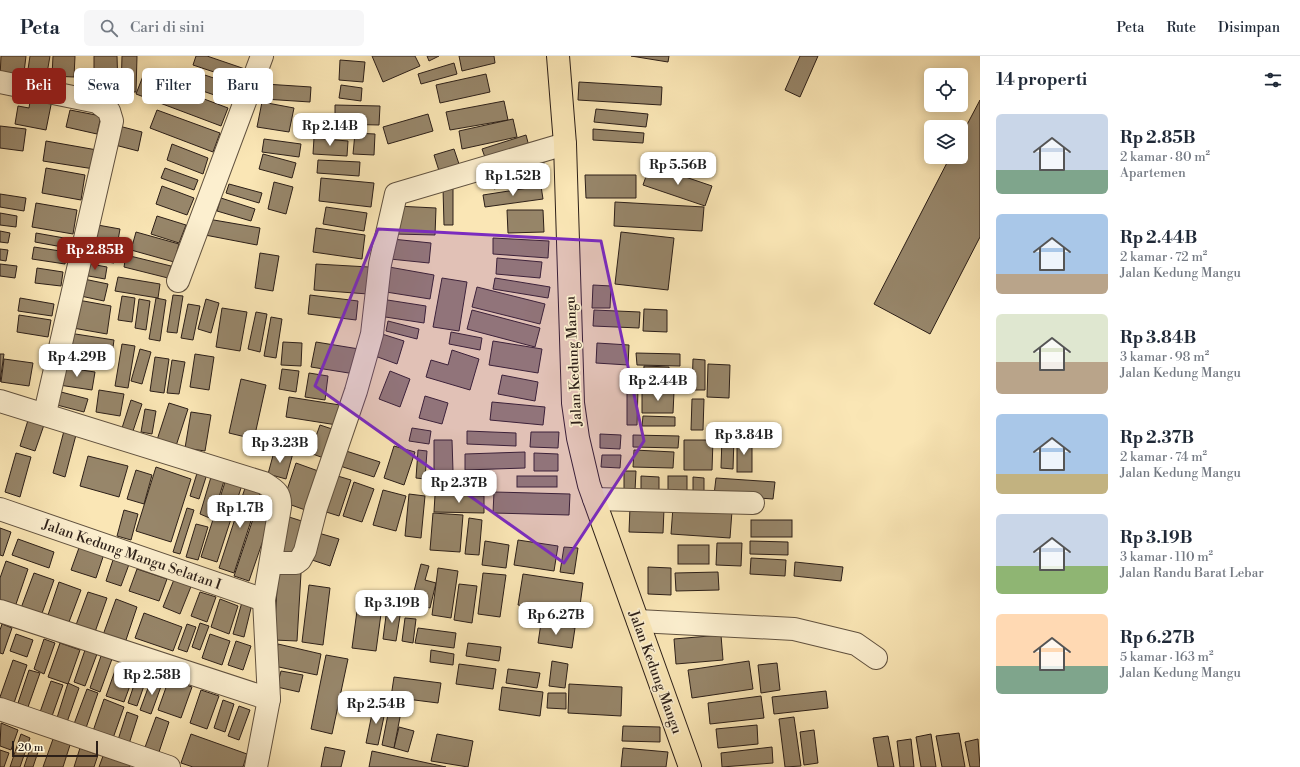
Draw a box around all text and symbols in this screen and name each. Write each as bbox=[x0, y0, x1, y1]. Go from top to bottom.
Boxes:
search box bbox=[84, 10, 364, 46]
text: Peta bbox=[20, 16, 60, 40]
icon: search bbox=[98, 17, 120, 39]
text: Cari di sini bbox=[130, 18, 205, 37]
text: Peta bbox=[1116, 19, 1144, 37]
text: Rute bbox=[1166, 19, 1196, 37]
text: Disimpan bbox=[1218, 19, 1280, 37]
chip: Beli bbox=[12, 68, 66, 104]
chip: Sewa bbox=[74, 68, 134, 104]
chip: Filter bbox=[142, 68, 205, 104]
chip: Baru bbox=[213, 68, 273, 104]
map controls bbox=[924, 68, 968, 164]
button: locate bbox=[924, 68, 968, 112]
text: 14 properti bbox=[996, 69, 1087, 91]
icon: filters bbox=[1262, 69, 1284, 91]
pin: Rp 2.14B bbox=[289, 113, 371, 147]
text: Rp 2.14B bbox=[302, 118, 358, 134]
button: layers bbox=[924, 120, 968, 164]
text: Rp 2.85B bbox=[1120, 127, 1196, 149]
icon: home bbox=[1028, 130, 1076, 178]
text: 2 kamar · 80 m² bbox=[1120, 149, 1210, 165]
pin: Rp 5.56B bbox=[637, 152, 719, 186]
text: Rp 5.56B bbox=[649, 157, 707, 173]
pin: Rp 1.52B bbox=[472, 163, 554, 197]
text: Apartemen bbox=[1120, 165, 1186, 181]
text: Rp 1.52B bbox=[485, 168, 541, 184]
text: Rp 2.44B bbox=[1120, 227, 1197, 249]
icon: home bbox=[1028, 230, 1076, 278]
pin: Rp 2.85B bbox=[54, 237, 136, 271]
text: Rp 2.85B bbox=[66, 242, 124, 258]
text: 2 kamar · 72 m² bbox=[1120, 249, 1207, 265]
text: Jalan Kedung Mangu bbox=[1120, 265, 1241, 281]
street label: Jalan Kedung Mangu bbox=[562, 295, 586, 427]
text: Rp 3.84B bbox=[1120, 327, 1196, 349]
icon: home bbox=[1028, 330, 1076, 378]
pin: Rp 4.29B bbox=[36, 344, 118, 378]
text: Rp 4.29B bbox=[48, 349, 106, 365]
text: 3 kamar · 98 m² bbox=[1120, 349, 1209, 365]
text: Jalan Kedung Mangu bbox=[1120, 365, 1241, 381]
pin: Rp 2.44B bbox=[617, 368, 699, 402]
text: Rp 2.44B bbox=[628, 373, 688, 389]
pin: Rp 3.84B bbox=[703, 422, 785, 456]
text: Rp 3.84B bbox=[715, 427, 773, 443]
text: Rp 2.37B bbox=[1120, 427, 1194, 449]
pin: Rp 3.23B bbox=[239, 430, 321, 464]
icon: home bbox=[1028, 430, 1076, 478]
text: Rp 3.23B bbox=[251, 435, 309, 451]
text: 2 kamar · 74 m² bbox=[1120, 449, 1207, 465]
text: Jalan Kedung Mangu bbox=[1120, 465, 1241, 481]
pin: Rp 2.37B bbox=[418, 470, 500, 504]
text: Rp 2.37B bbox=[431, 475, 487, 491]
pin: Rp 1.7B bbox=[203, 495, 277, 529]
text: Rp 1.7B bbox=[216, 500, 264, 516]
street label: Jalan Kedung Mangu Selatan I bbox=[39, 515, 224, 594]
text: Rp 3.19B bbox=[1120, 527, 1193, 549]
icon: home bbox=[1028, 530, 1076, 578]
text: 3 kamar · 110 m² bbox=[1120, 549, 1213, 565]
text: Jalan Randu Barat Lebar bbox=[1120, 565, 1264, 581]
pin: Rp 3.19B bbox=[351, 590, 433, 624]
text: Rp 3.19B bbox=[364, 595, 420, 611]
pin: Rp 6.27B bbox=[515, 602, 597, 636]
text: Rp 6.27B bbox=[527, 607, 585, 623]
street label: Jalan Kedung Mangu bbox=[624, 607, 686, 737]
text: Rp 6.27B bbox=[1120, 627, 1195, 649]
icon: home bbox=[1028, 630, 1076, 678]
text: 5 kamar · 163 m² bbox=[1120, 649, 1214, 665]
pin: Rp 2.58B bbox=[111, 662, 193, 696]
text: Jalan Kedung Mangu bbox=[1120, 665, 1241, 681]
text: Rp 2.58B bbox=[123, 667, 181, 683]
pin: Rp 2.54B bbox=[335, 691, 417, 725]
text: Rp 2.54B bbox=[347, 696, 405, 712]
scale bar bbox=[12, 739, 98, 758]
text: 20 m bbox=[18, 741, 43, 755]

